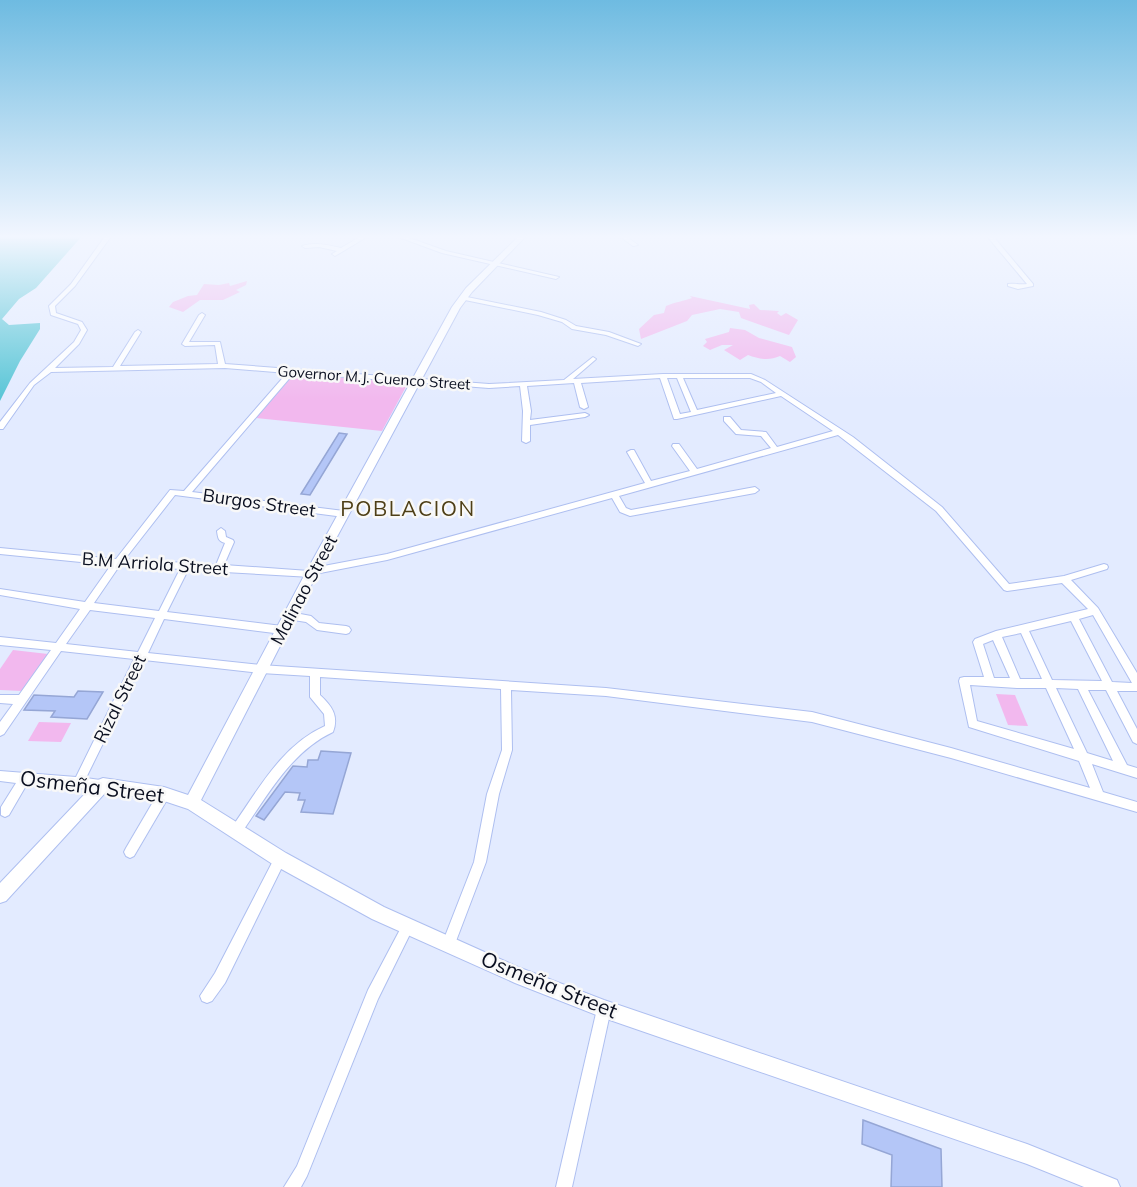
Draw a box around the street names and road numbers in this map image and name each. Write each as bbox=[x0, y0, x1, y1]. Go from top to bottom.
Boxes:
street label: Governor M.J. Cuenco Street bbox=[277, 361, 471, 394]
street label: Burgos Street bbox=[201, 483, 317, 522]
street label: Malinao Street bbox=[265, 531, 342, 649]
street label: B.M Arriola Street bbox=[81, 547, 229, 580]
street label: Rizal Street bbox=[88, 651, 151, 747]
street label: Osmeña Street bbox=[19, 764, 166, 808]
street label: Osmeña Street bbox=[477, 945, 621, 1023]

